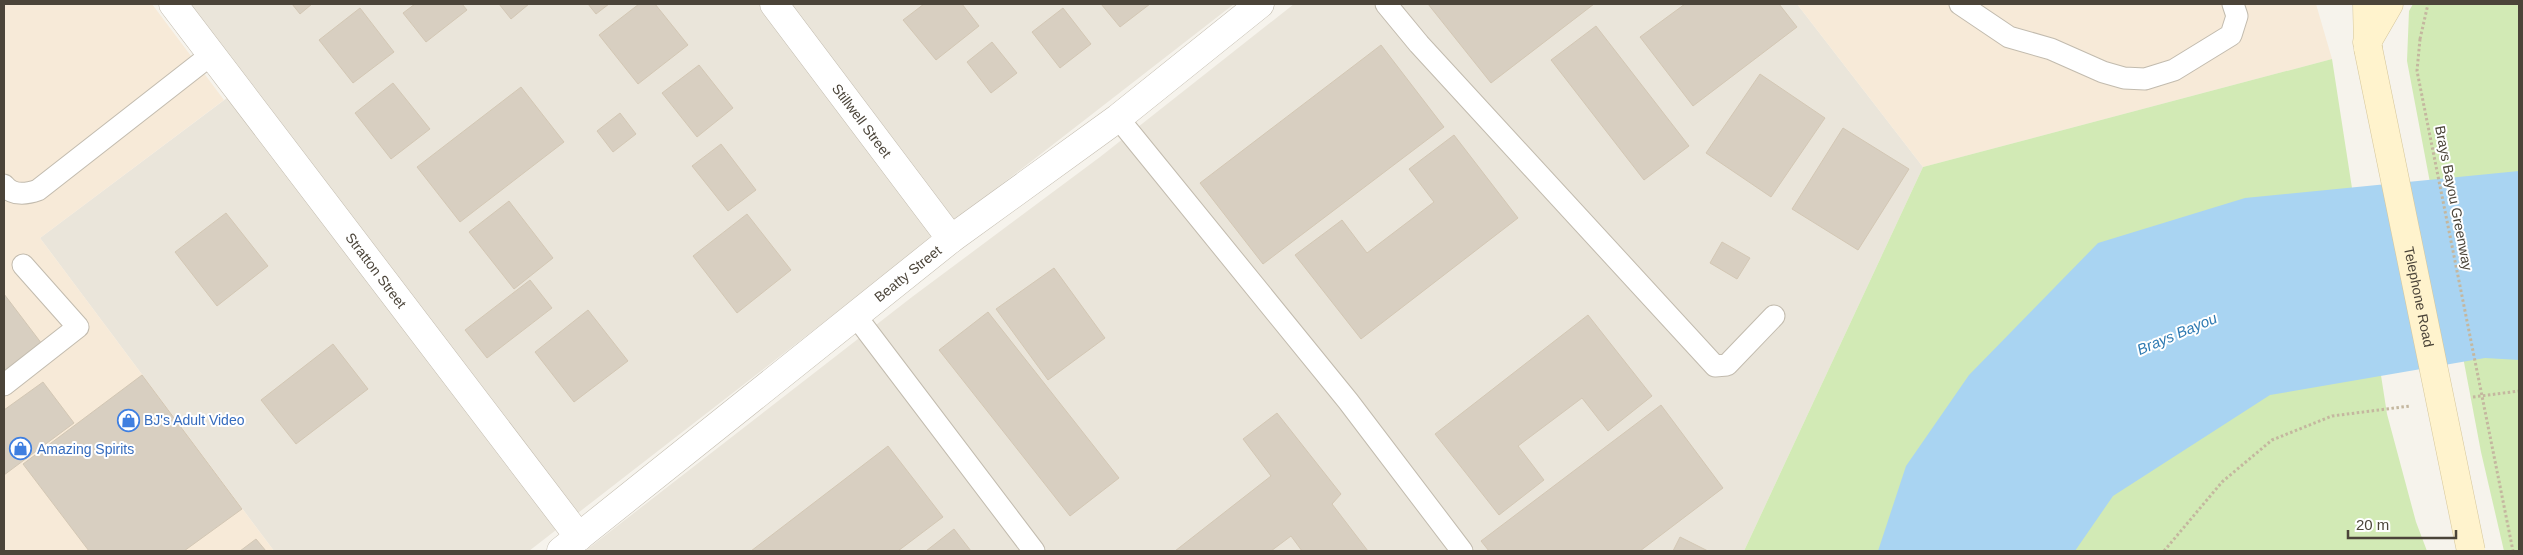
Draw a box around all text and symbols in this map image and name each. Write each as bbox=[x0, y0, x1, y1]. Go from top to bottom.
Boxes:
street label: Stillwell Street bbox=[829, 81, 895, 161]
street label: Brays Bayou Greenway bbox=[2432, 124, 2476, 272]
street label: Stratton Street bbox=[342, 230, 410, 311]
street label: Beatty Street bbox=[871, 242, 944, 305]
street label: Telephone Road bbox=[2401, 245, 2437, 348]
water label: Brays Bayou bbox=[2134, 309, 2220, 358]
shop icon: BJ's Adult Video bbox=[116, 408, 140, 432]
place label: BJ's Adult Video bbox=[144, 412, 245, 428]
shop icon: Amazing Spirits bbox=[9, 437, 33, 461]
place label: Amazing Spirits bbox=[37, 441, 134, 457]
scale bar bbox=[2348, 508, 2456, 540]
text: 20 m bbox=[2356, 516, 2389, 533]

